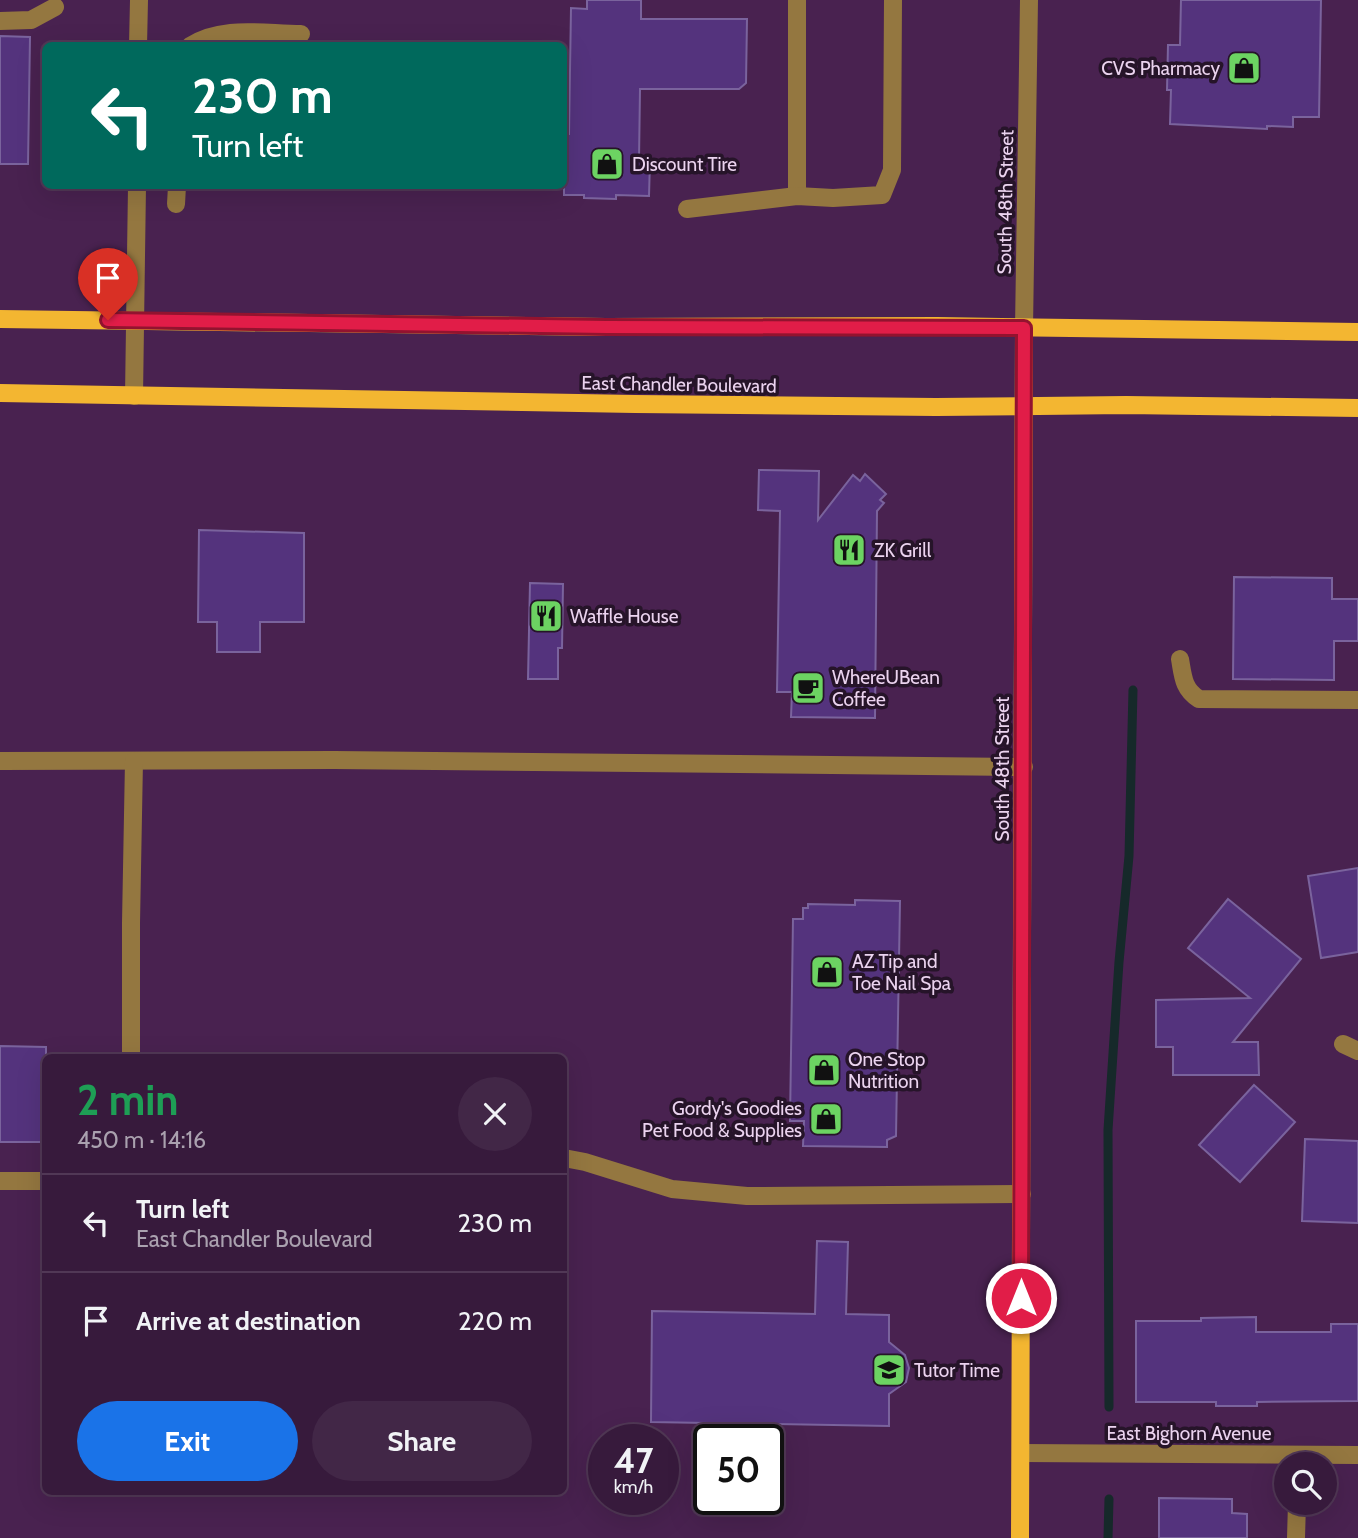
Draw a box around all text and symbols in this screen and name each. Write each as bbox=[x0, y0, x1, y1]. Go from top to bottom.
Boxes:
shop icon: CVS Pharmacy bbox=[1225, 49, 1263, 87]
place label: CVS Pharmacy bbox=[1101, 57, 1220, 80]
text: 230 m bbox=[192, 66, 333, 125]
icon: left bbox=[77, 70, 168, 161]
text: Turn left bbox=[192, 126, 303, 165]
street label: South 48th Street bbox=[993, 129, 1018, 275]
shop icon: Discount Tire bbox=[588, 145, 626, 183]
place label: Discount Tire bbox=[632, 153, 737, 176]
pin bbox=[78, 248, 138, 320]
icon: arrive bbox=[89, 259, 127, 297]
street label: East Chandler Boulevard bbox=[581, 371, 777, 398]
restaurant icon: ZK Grill bbox=[830, 531, 868, 569]
place label: ZK Grill bbox=[874, 539, 932, 562]
restaurant icon: Waffle House bbox=[527, 597, 565, 635]
place label: Waffle House bbox=[570, 605, 679, 628]
place label: WhereUBean Coffee bbox=[832, 666, 940, 711]
cafe icon: WhereUBean Coffee bbox=[789, 669, 827, 707]
street label: South 48th Street bbox=[991, 696, 1014, 841]
place label: AZ Tip and Toe Nail Spa bbox=[852, 950, 951, 995]
shop icon: AZ Tip and Toe Nail Spa bbox=[808, 953, 846, 991]
place label: One Stop Nutrition bbox=[848, 1048, 925, 1093]
shop icon: One Stop Nutrition bbox=[805, 1051, 843, 1089]
text: 2 min bbox=[77, 1074, 178, 1126]
button: close bbox=[458, 1077, 532, 1151]
place label: Gordy's Goodies Pet Food & Supplies bbox=[642, 1097, 802, 1142]
shop icon: Gordy's Goodies Pet Food & Supplies bbox=[807, 1100, 845, 1138]
text: 450 m · 14:16 bbox=[77, 1126, 206, 1154]
text: Turn left bbox=[136, 1193, 229, 1225]
icon: left bbox=[77, 1204, 115, 1242]
text: 230 m bbox=[458, 1207, 532, 1239]
text: East Chandler Boulevard bbox=[136, 1225, 372, 1253]
position arrow bbox=[984, 1261, 1058, 1335]
icon: arrive bbox=[77, 1302, 115, 1340]
text: Arrive at destination bbox=[136, 1305, 361, 1337]
text: 220 m bbox=[458, 1305, 532, 1337]
school or university icon: Tutor Time bbox=[870, 1351, 908, 1389]
place label: Tutor Time bbox=[914, 1359, 1000, 1382]
button: Exit bbox=[77, 1401, 298, 1481]
button: Share bbox=[312, 1401, 532, 1481]
street label: East Bighorn Avenue bbox=[1107, 1422, 1272, 1445]
speed limit sign: 50 bbox=[693, 1424, 784, 1515]
text: 47 bbox=[614, 1439, 653, 1482]
map controls bbox=[1274, 1452, 1337, 1515]
button: search bbox=[1274, 1452, 1337, 1515]
text: km/h bbox=[614, 1476, 653, 1498]

